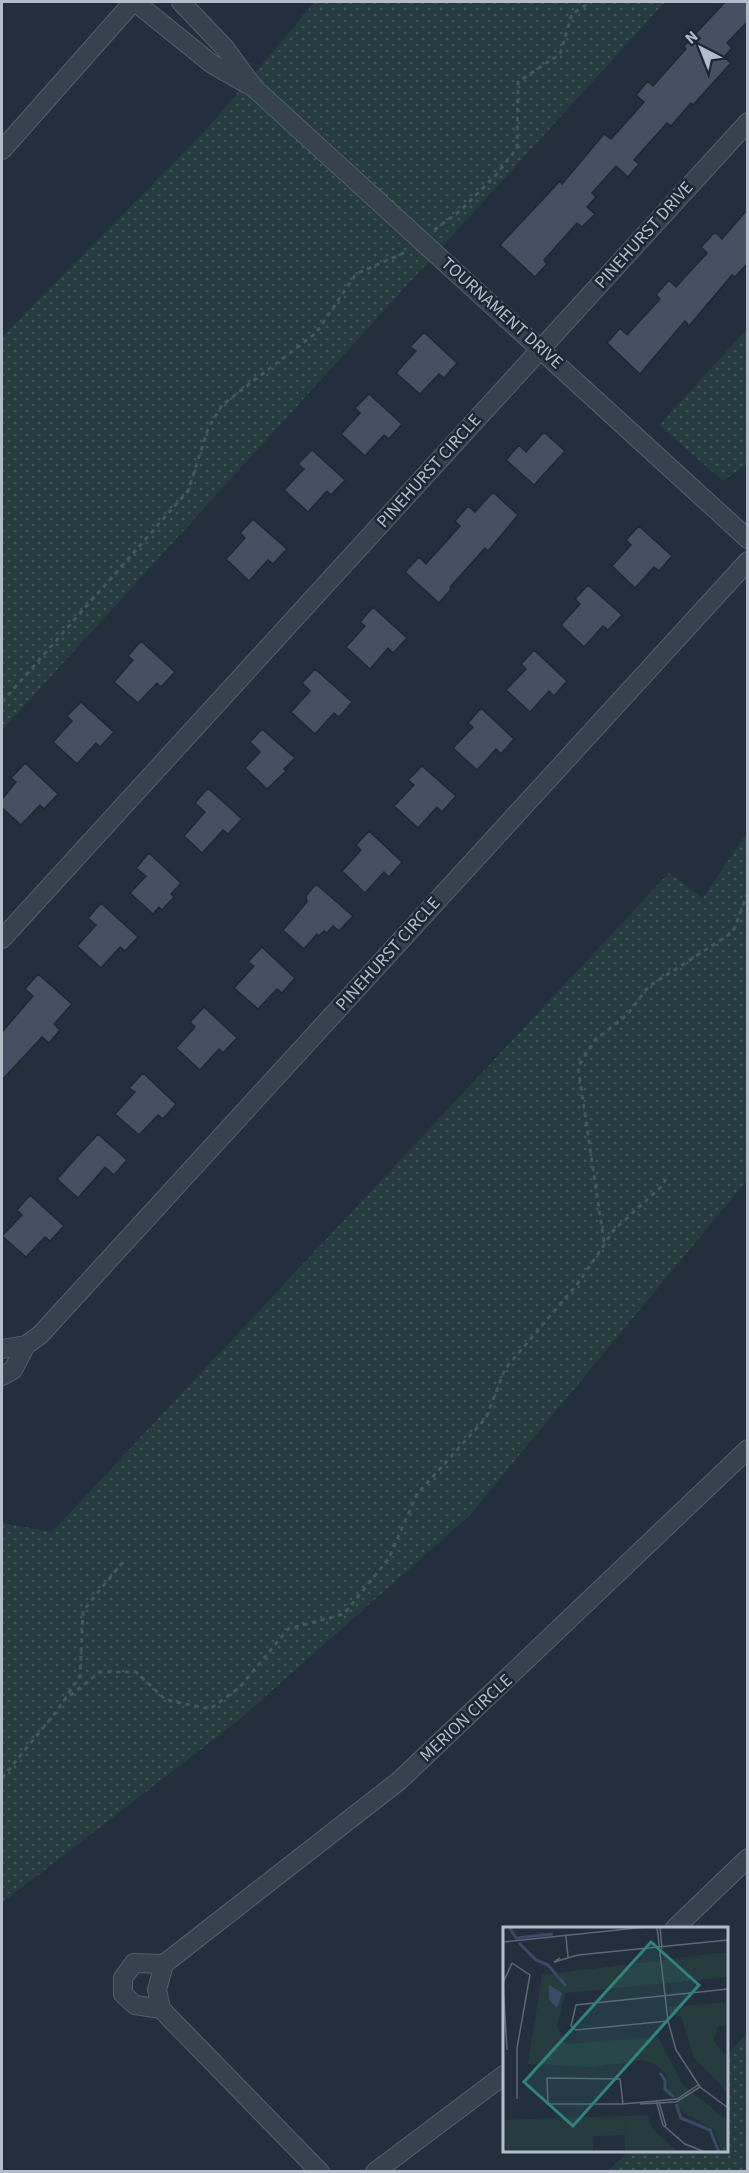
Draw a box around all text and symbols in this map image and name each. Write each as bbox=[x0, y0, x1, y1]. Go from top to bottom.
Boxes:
north arrow bbox=[671, 18, 731, 78]
text: N bbox=[680, 26, 703, 49]
street label: PINEHURST DRIVE bbox=[589, 176, 699, 294]
street label: TOURNAMENT DRIVE bbox=[435, 251, 569, 375]
street label: PINEHURST CIRCLE bbox=[371, 409, 487, 533]
street label: PINEHURST CIRCLE bbox=[330, 892, 446, 1016]
street label: MERION CIRCLE bbox=[414, 1668, 518, 1768]
inset map bbox=[503, 1927, 728, 2152]

